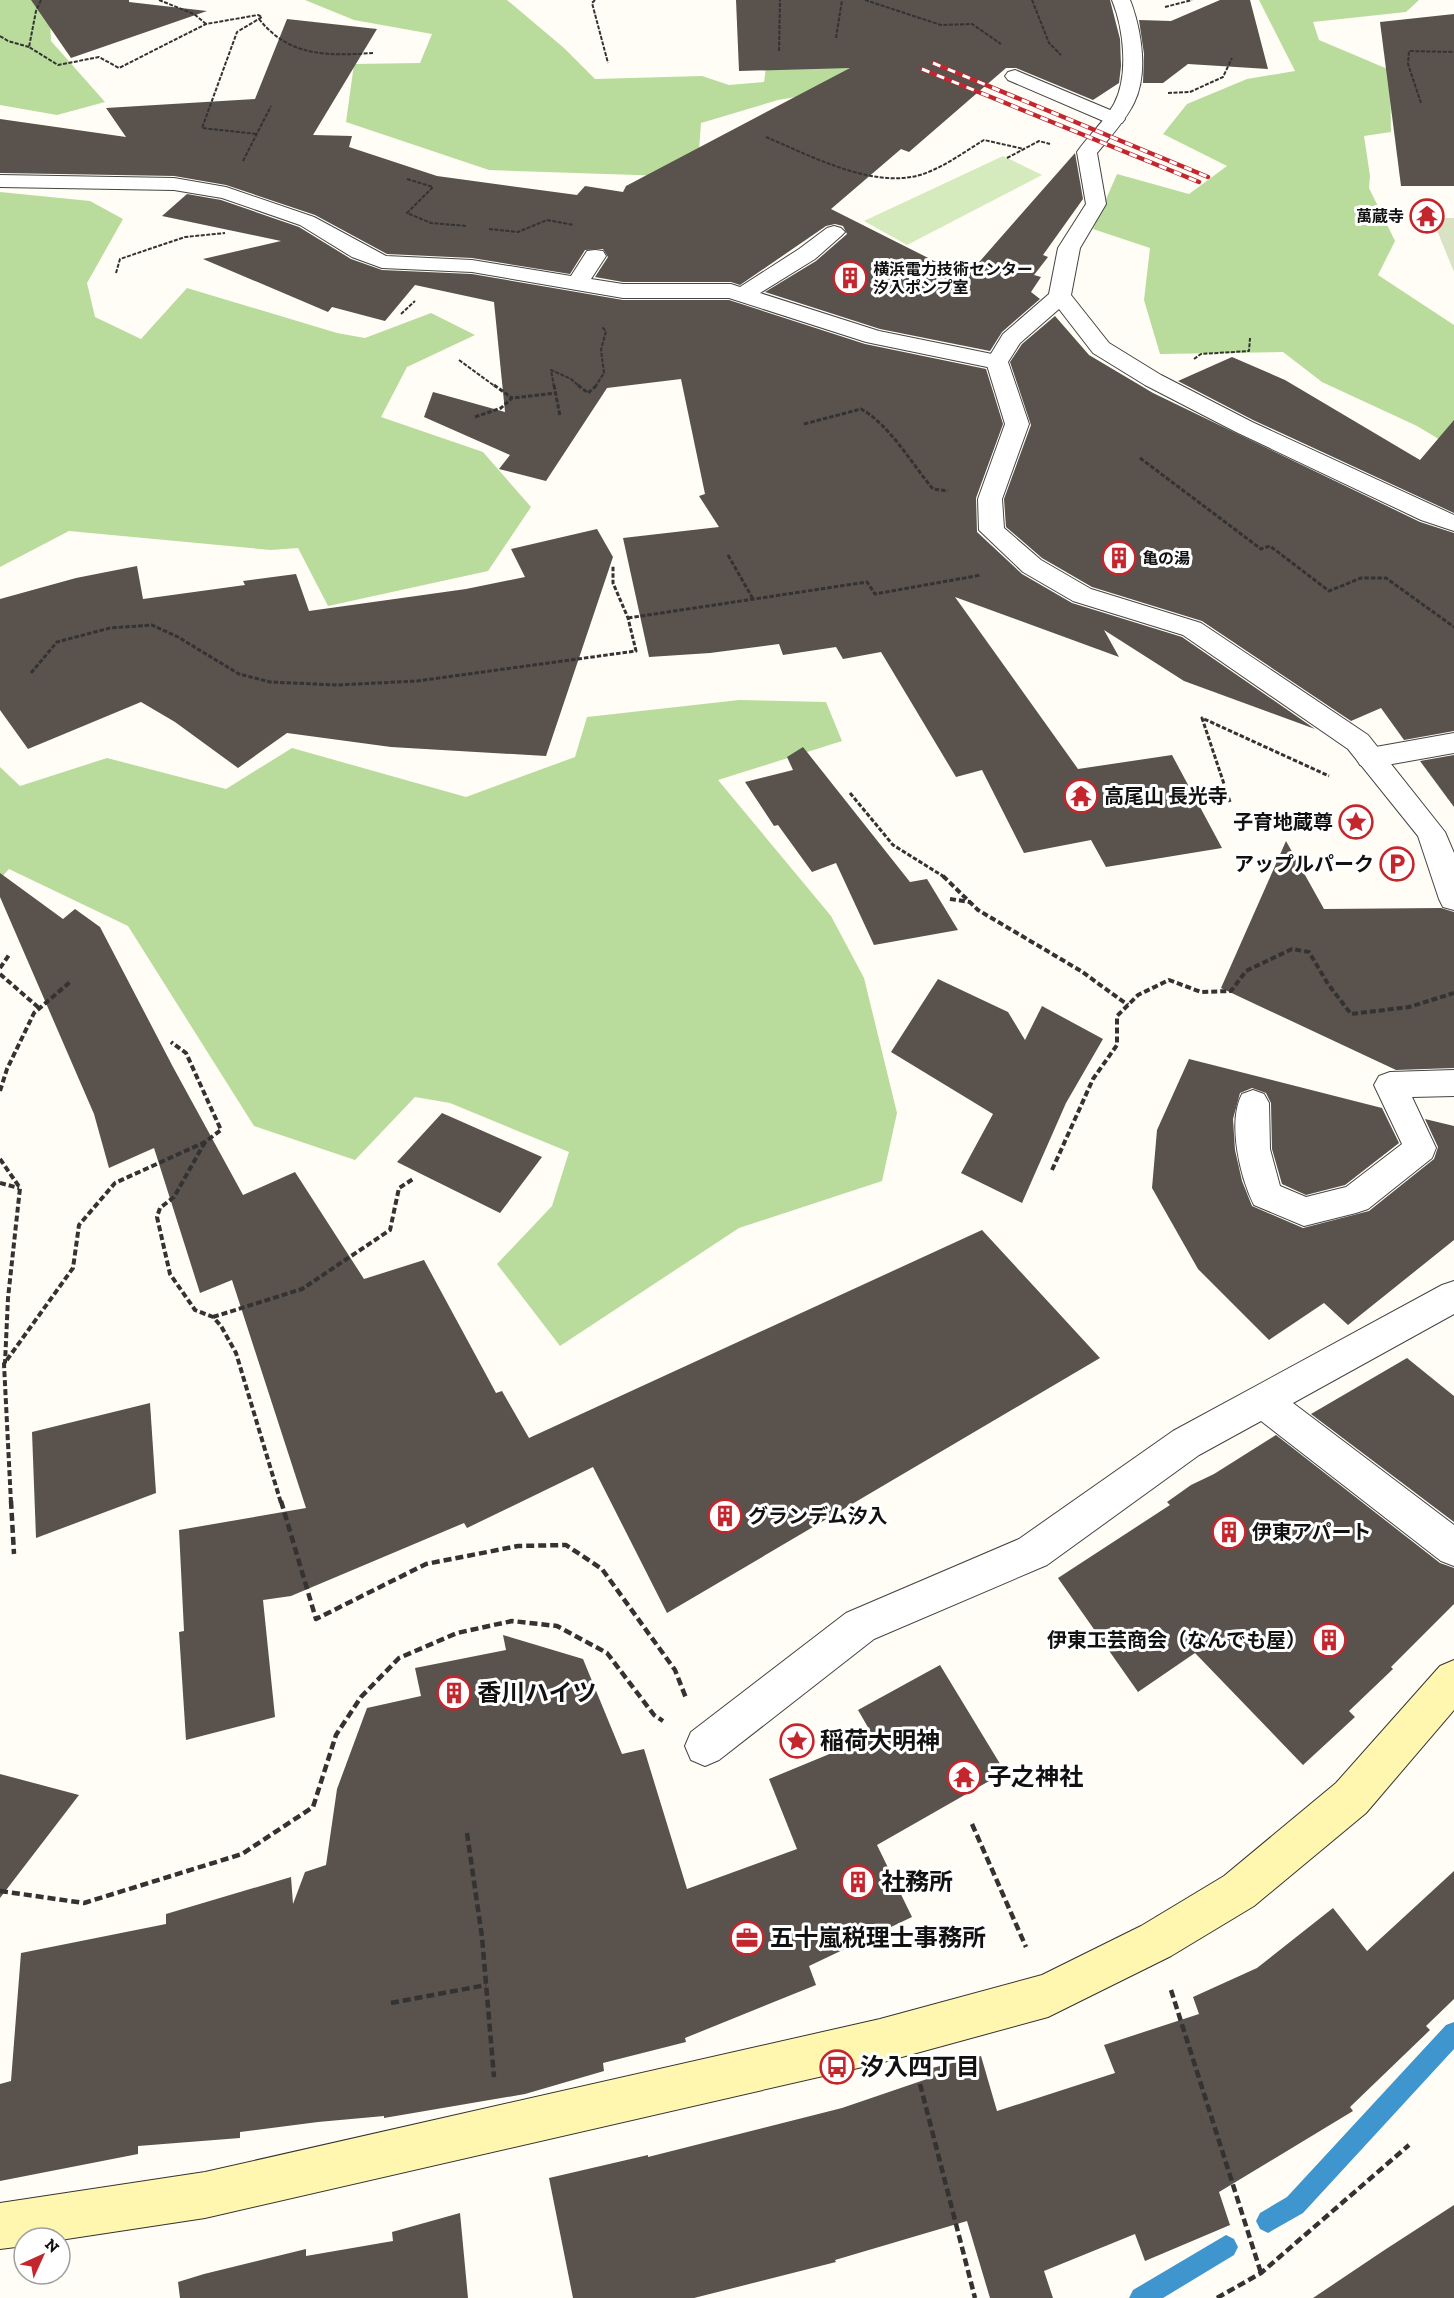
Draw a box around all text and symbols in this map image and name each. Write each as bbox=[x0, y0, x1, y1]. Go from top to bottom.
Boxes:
temple icon: 萬蔵寺 bbox=[1409, 198, 1445, 234]
place label: 萬蔵寺 bbox=[1356, 207, 1404, 226]
building icon: 横浜電力技術センター 汐入ポンプ室 bbox=[832, 260, 868, 296]
place label: 横浜電力技術センター 汐入ポンプ室 bbox=[873, 260, 1033, 297]
building icon: 亀の湯 bbox=[1101, 540, 1137, 576]
place label: 亀の湯 bbox=[1142, 549, 1190, 568]
temple icon: 高尾山 長光寺 bbox=[1063, 778, 1099, 814]
place label: 高尾山 長光寺 bbox=[1104, 784, 1228, 808]
place icon: 子育地蔵尊 bbox=[1338, 804, 1374, 840]
place label: 子育地蔵尊 bbox=[1233, 810, 1333, 834]
parking icon: アップルパーク bbox=[1379, 846, 1415, 882]
place label: アップルパーク bbox=[1234, 852, 1374, 876]
building icon: グランデム汐入 bbox=[707, 1498, 743, 1534]
place label: グランデム汐入 bbox=[748, 1504, 888, 1528]
building icon: 伊東アパート bbox=[1211, 1514, 1247, 1550]
place label: 伊東アパート bbox=[1252, 1520, 1372, 1544]
building icon: 伊東工芸商会（なんでも屋） bbox=[1311, 1622, 1347, 1658]
place label: 伊東工芸商会（なんでも屋） bbox=[1047, 1628, 1306, 1652]
building icon: 香川ハイツ bbox=[436, 1675, 472, 1711]
place label: 香川ハイツ bbox=[477, 1678, 597, 1707]
place icon: 稲荷大明神 bbox=[779, 1723, 815, 1759]
place label: 稲荷大明神 bbox=[820, 1726, 940, 1755]
temple icon: 子之神社 bbox=[946, 1759, 982, 1795]
place label: 子之神社 bbox=[987, 1762, 1083, 1791]
building icon: 社務所 bbox=[840, 1864, 876, 1900]
place label: 社務所 bbox=[881, 1867, 953, 1896]
office icon: 五十嵐税理士事務所 bbox=[729, 1920, 765, 1956]
place label: 五十嵐税理士事務所 bbox=[770, 1923, 986, 1952]
bus stop icon: 汐入四丁目 bbox=[819, 2049, 855, 2085]
place label: 汐入四丁目 bbox=[860, 2052, 980, 2081]
north arrow bbox=[12, 2226, 72, 2286]
text: N bbox=[41, 2235, 63, 2257]

